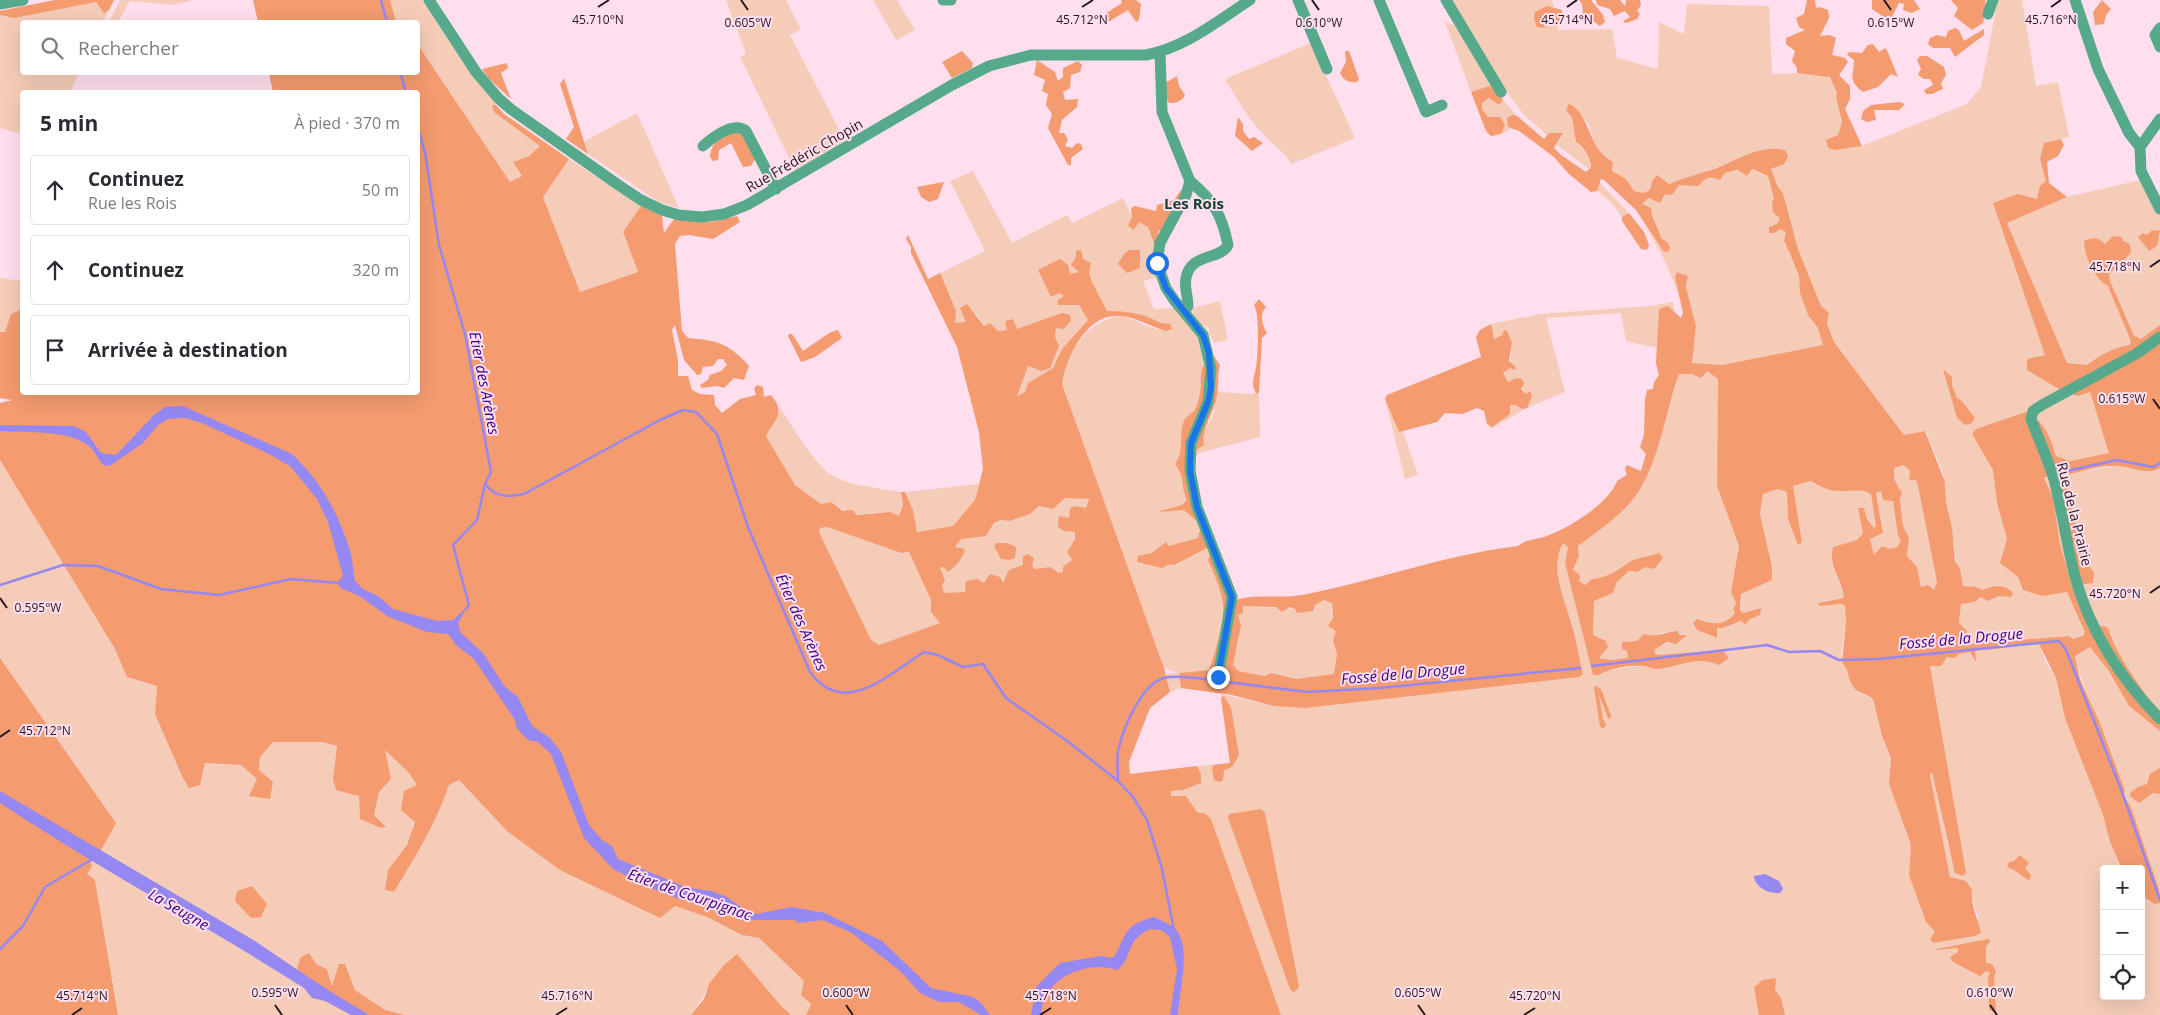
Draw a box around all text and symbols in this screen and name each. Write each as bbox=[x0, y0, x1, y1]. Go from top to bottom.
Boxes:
text: 45.710°N bbox=[572, 11, 624, 28]
text: 45.712°N bbox=[1056, 11, 1108, 28]
text: 45.714°N bbox=[1541, 11, 1593, 28]
text: 45.716°N bbox=[2025, 11, 2077, 28]
text: 0.605°W bbox=[725, 14, 771, 31]
text: 0.610°W bbox=[1296, 14, 1342, 31]
text: 0.615°W bbox=[1868, 14, 1914, 31]
search box bbox=[20, 20, 420, 75]
icon: search bbox=[38, 34, 66, 62]
text: Rechercher bbox=[78, 35, 179, 61]
text: 5 min bbox=[40, 109, 98, 137]
text: À pied · 370 m bbox=[294, 112, 400, 134]
street label: Rue Frédéric Chopin bbox=[742, 114, 866, 196]
text: Continuez bbox=[88, 166, 184, 192]
icon: ahead bbox=[41, 176, 69, 204]
text: 50 m bbox=[362, 179, 399, 201]
text: Rue les Rois bbox=[88, 192, 177, 214]
district label: Les Rois bbox=[1164, 193, 1224, 213]
route start bbox=[1146, 252, 1169, 275]
icon: ahead bbox=[41, 256, 69, 284]
text: Continuez bbox=[88, 257, 184, 283]
text: 45.718°N bbox=[2089, 258, 2141, 275]
text: 320 m bbox=[353, 259, 399, 281]
water label: Etier des Arènes bbox=[465, 330, 505, 437]
icon: arrive bbox=[41, 336, 69, 364]
text: Arrivée à destination bbox=[88, 337, 288, 363]
text: 0.615°W bbox=[2099, 390, 2145, 407]
street label: Rue de la Prairie bbox=[2053, 460, 2097, 568]
water label: Étier des Arènes bbox=[772, 570, 833, 674]
text: 45.720°N bbox=[2089, 585, 2141, 602]
text: 0.595°W bbox=[15, 599, 61, 616]
water label: Fossé de la Drogue bbox=[1898, 623, 2024, 653]
water label: Fossé de la Drogue bbox=[1340, 658, 1466, 688]
route end bbox=[1207, 666, 1230, 689]
text: 45.712°N bbox=[19, 722, 71, 739]
water label: Étier de Courpignac bbox=[625, 863, 755, 925]
map controls bbox=[2100, 865, 2145, 1000]
button: + bbox=[2100, 865, 2145, 910]
water label: La Seugne bbox=[145, 884, 214, 935]
button: − bbox=[2100, 910, 2145, 955]
button: locate bbox=[2100, 955, 2145, 1000]
text: 0.595°W bbox=[252, 984, 298, 1001]
text: 0.600°W bbox=[823, 984, 869, 1001]
text: 0.605°W bbox=[1395, 984, 1441, 1001]
text: 0.610°W bbox=[1967, 984, 2013, 1001]
text: 45.714°N bbox=[56, 987, 108, 1004]
text: 45.716°N bbox=[541, 987, 593, 1004]
text: 45.718°N bbox=[1025, 987, 1077, 1004]
text: 45.720°N bbox=[1509, 987, 1561, 1004]

